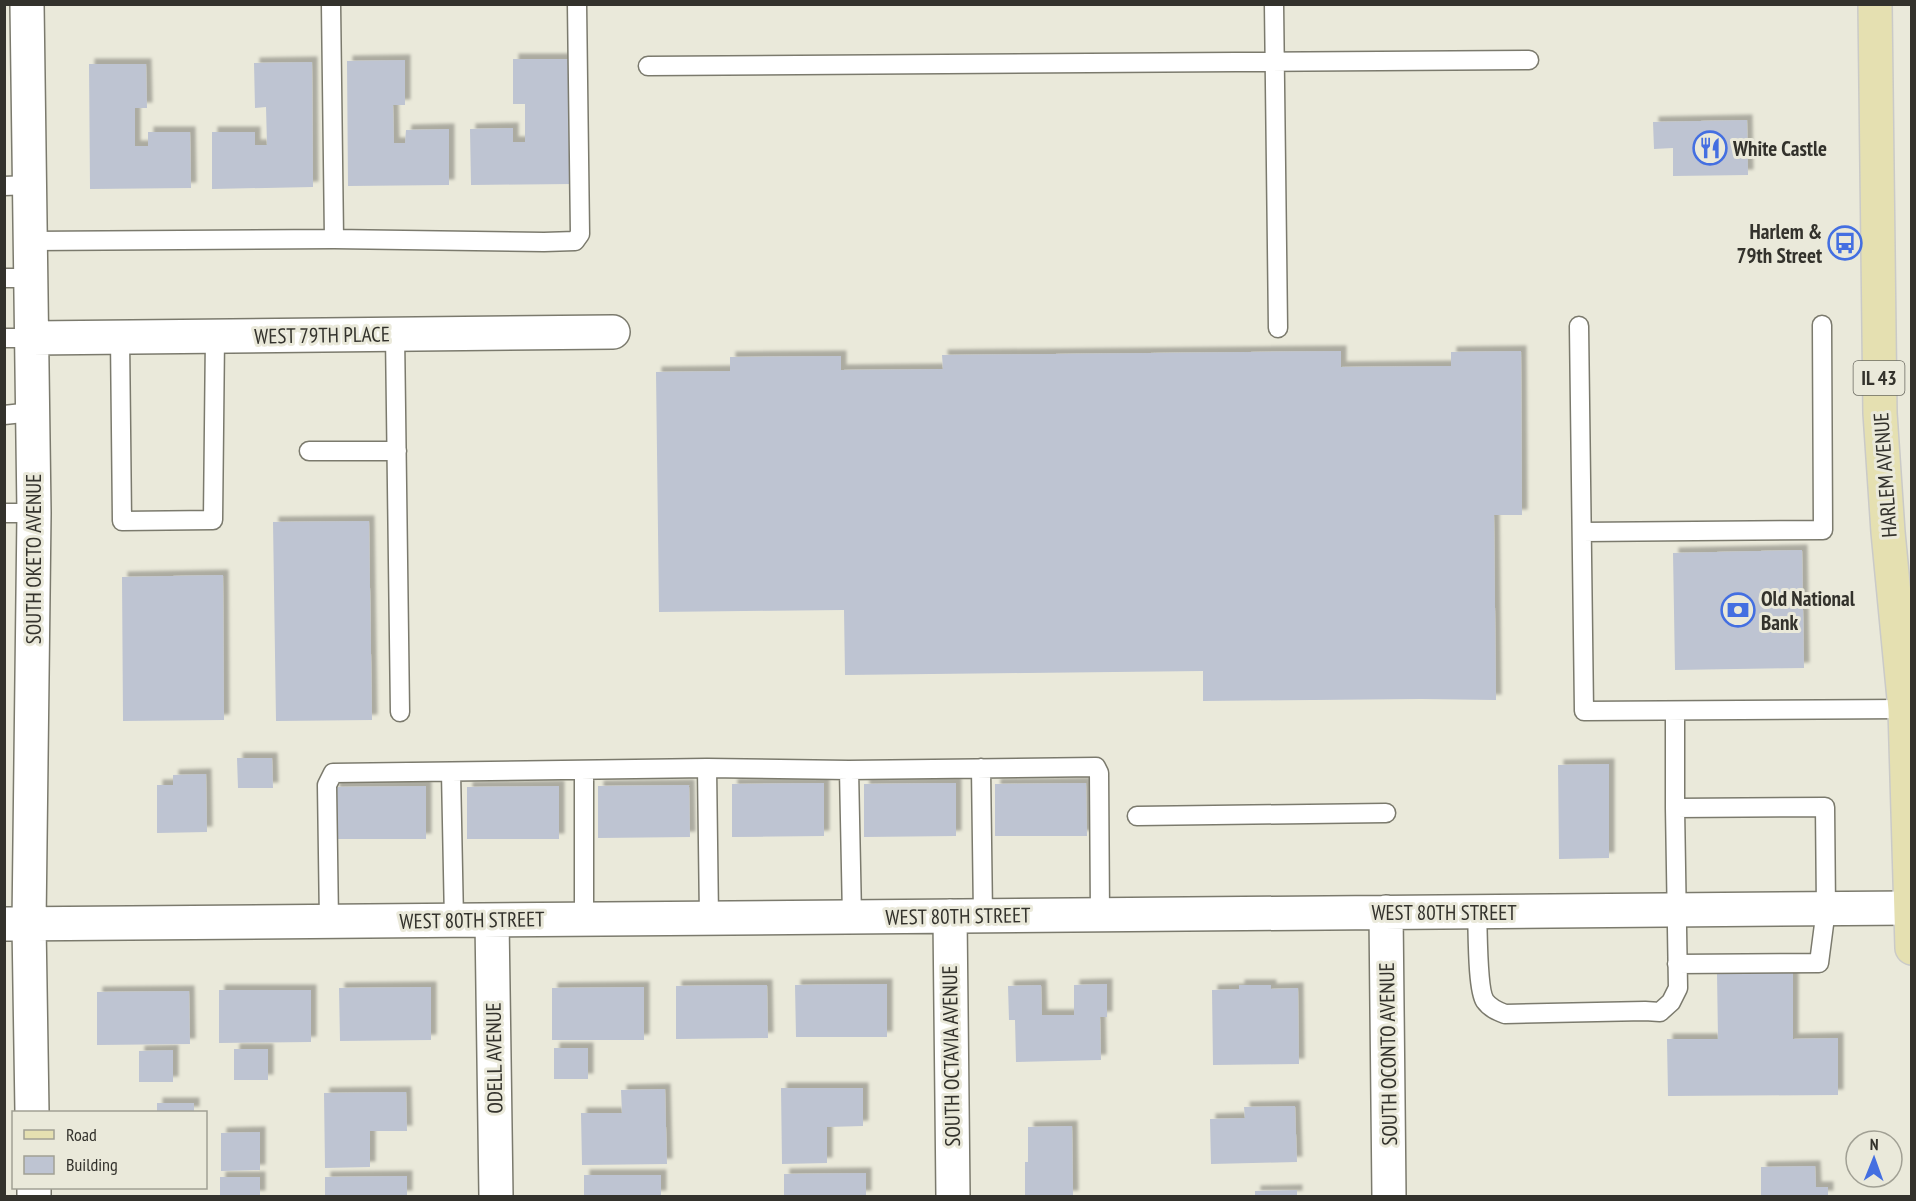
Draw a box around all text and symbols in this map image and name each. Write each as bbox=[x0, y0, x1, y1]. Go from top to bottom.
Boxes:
restaurant icon: White Castle bbox=[1692, 130, 1728, 166]
place label: White Castle bbox=[1732, 135, 1827, 162]
place label: Harlem & 79th Street bbox=[1737, 218, 1822, 269]
bus stop icon: Harlem & 79th Street bbox=[1827, 225, 1863, 261]
street label: WEST 79TH PLACE bbox=[254, 320, 390, 350]
road number: IL 43 bbox=[1854, 361, 1904, 395]
street label: HARLEM AVENUE bbox=[1867, 412, 1903, 538]
street label: SOUTH OKETO AVENUE bbox=[20, 474, 47, 644]
place label: Old National Bank bbox=[1761, 585, 1856, 636]
bank icon: Old National Bank bbox=[1720, 592, 1756, 628]
street label: WEST 80TH STREET bbox=[1371, 899, 1517, 926]
street label: WEST 80TH STREET bbox=[885, 901, 1031, 931]
street label: WEST 80TH STREET bbox=[399, 905, 545, 935]
street label: SOUTH OCONTO AVENUE bbox=[1373, 962, 1403, 1146]
street label: SOUTH OCTAVIA AVENUE bbox=[936, 965, 966, 1147]
street label: ODELL AVENUE bbox=[480, 1002, 508, 1114]
legend bbox=[12, 1111, 207, 1189]
text: Road bbox=[66, 1123, 97, 1146]
north arrow bbox=[1844, 1129, 1904, 1189]
text: N bbox=[1870, 1134, 1879, 1154]
text: Building bbox=[66, 1153, 118, 1176]

